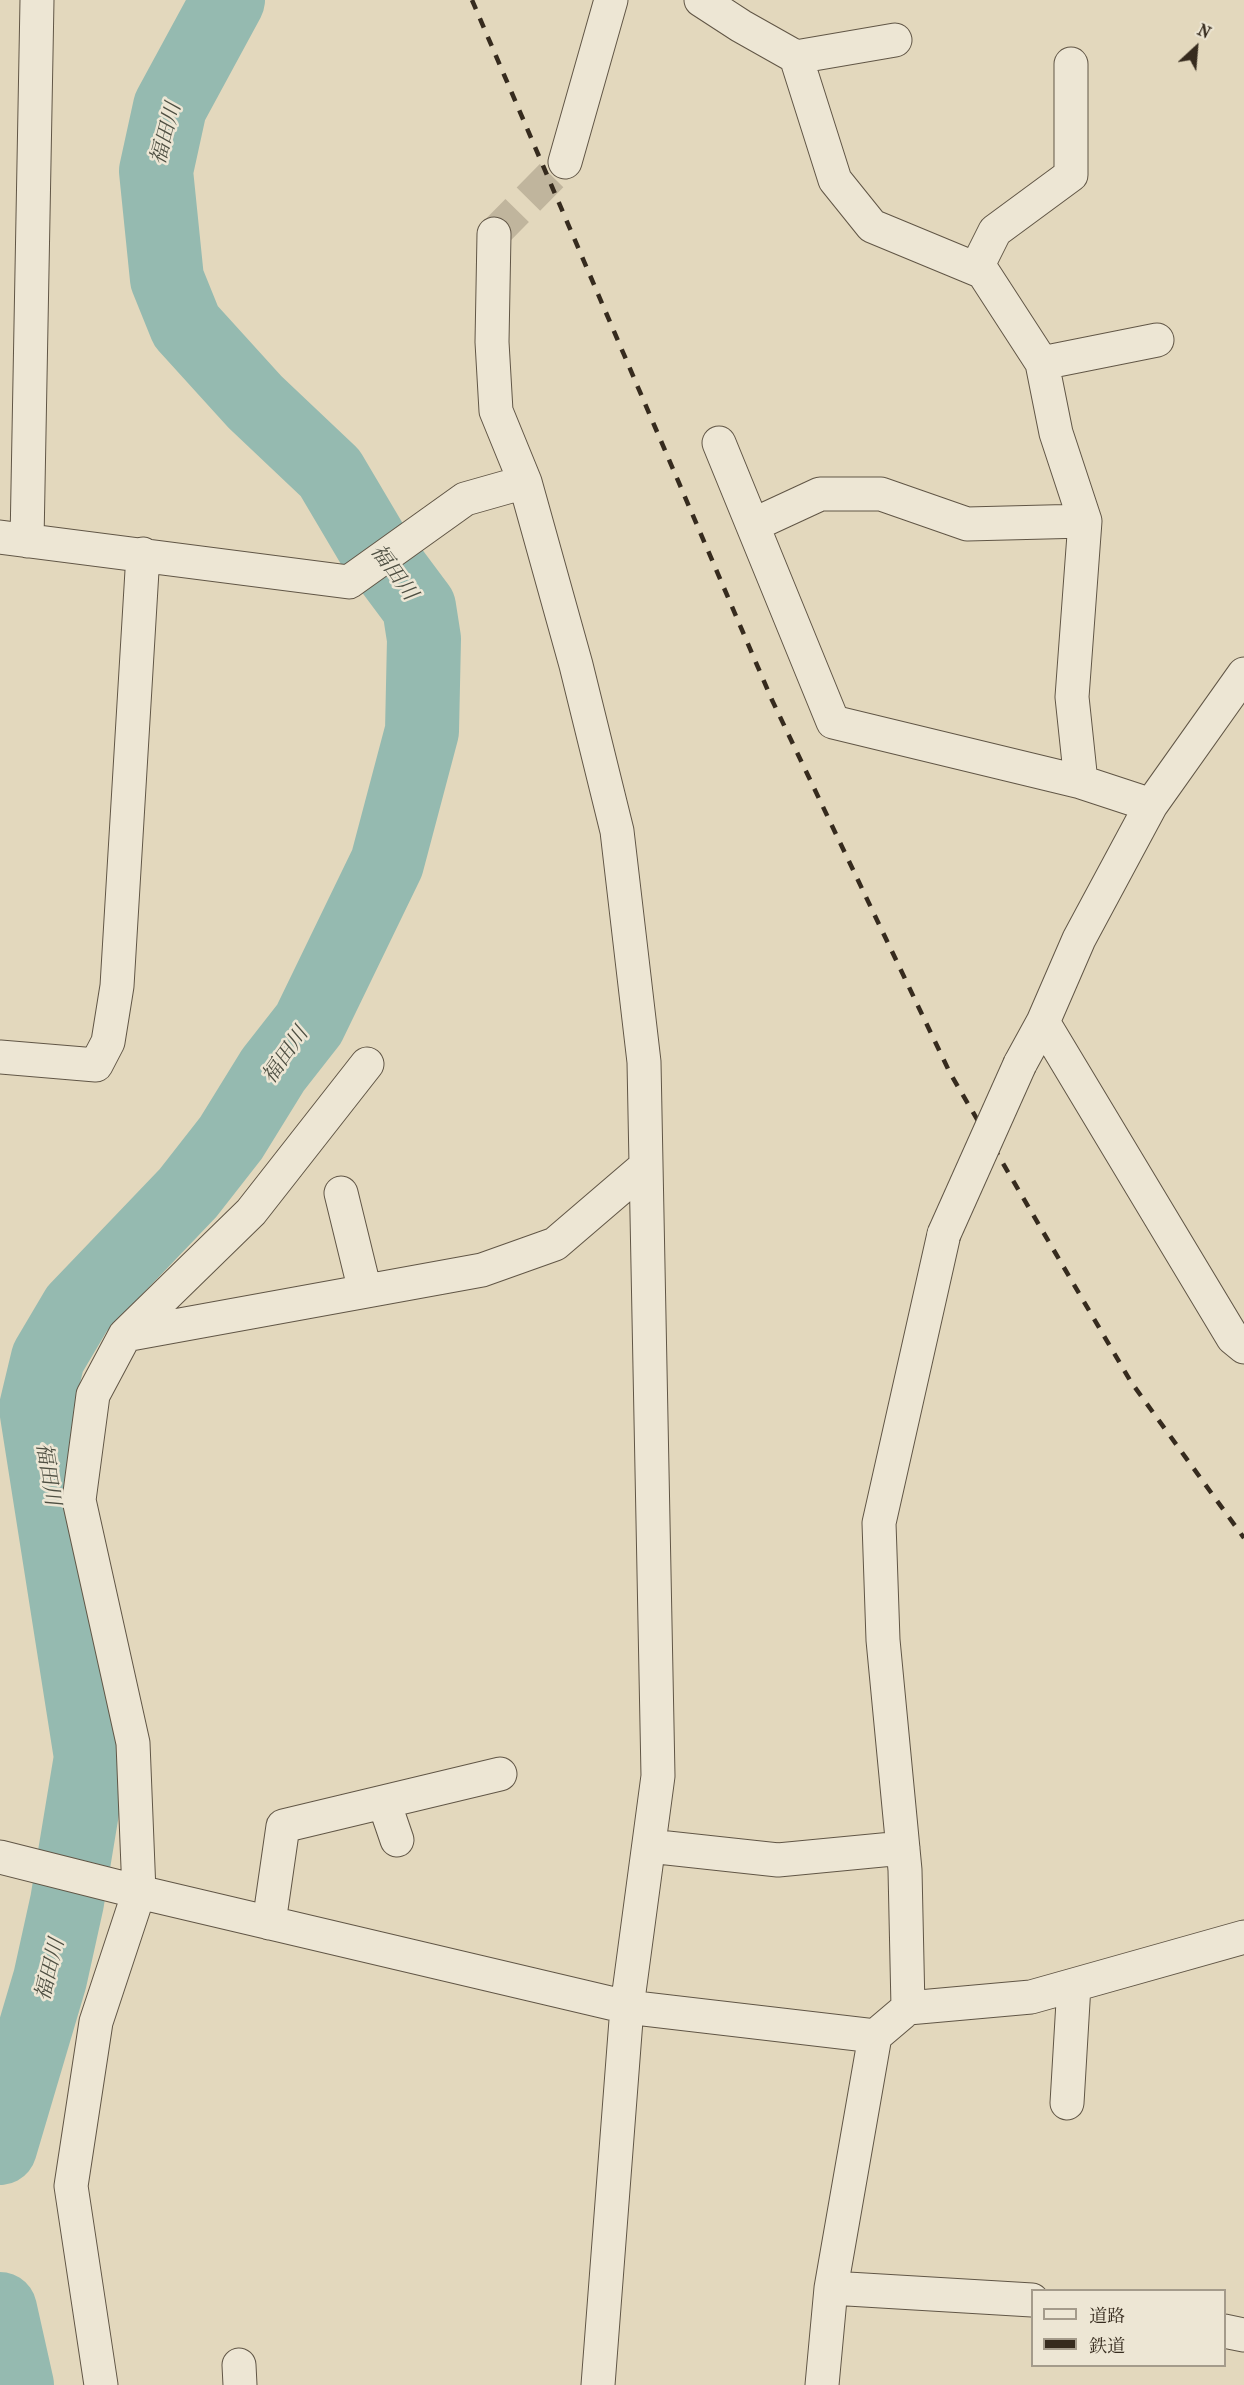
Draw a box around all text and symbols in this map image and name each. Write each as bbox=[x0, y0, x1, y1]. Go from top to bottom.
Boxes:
north arrow bbox=[1166, 18, 1226, 78]
text: N bbox=[1194, 20, 1214, 43]
water label: 福田川 bbox=[147, 100, 187, 168]
water label: 福田川 bbox=[364, 540, 422, 606]
water label: 福田川 bbox=[258, 1023, 314, 1089]
water label: 福田川 bbox=[30, 1441, 64, 1507]
water label: 福田川 bbox=[31, 1936, 71, 2004]
legend bbox=[1031, 2289, 1226, 2367]
text: 道路 bbox=[1089, 2306, 1125, 2327]
text: 鉄道 bbox=[1089, 2336, 1125, 2357]

